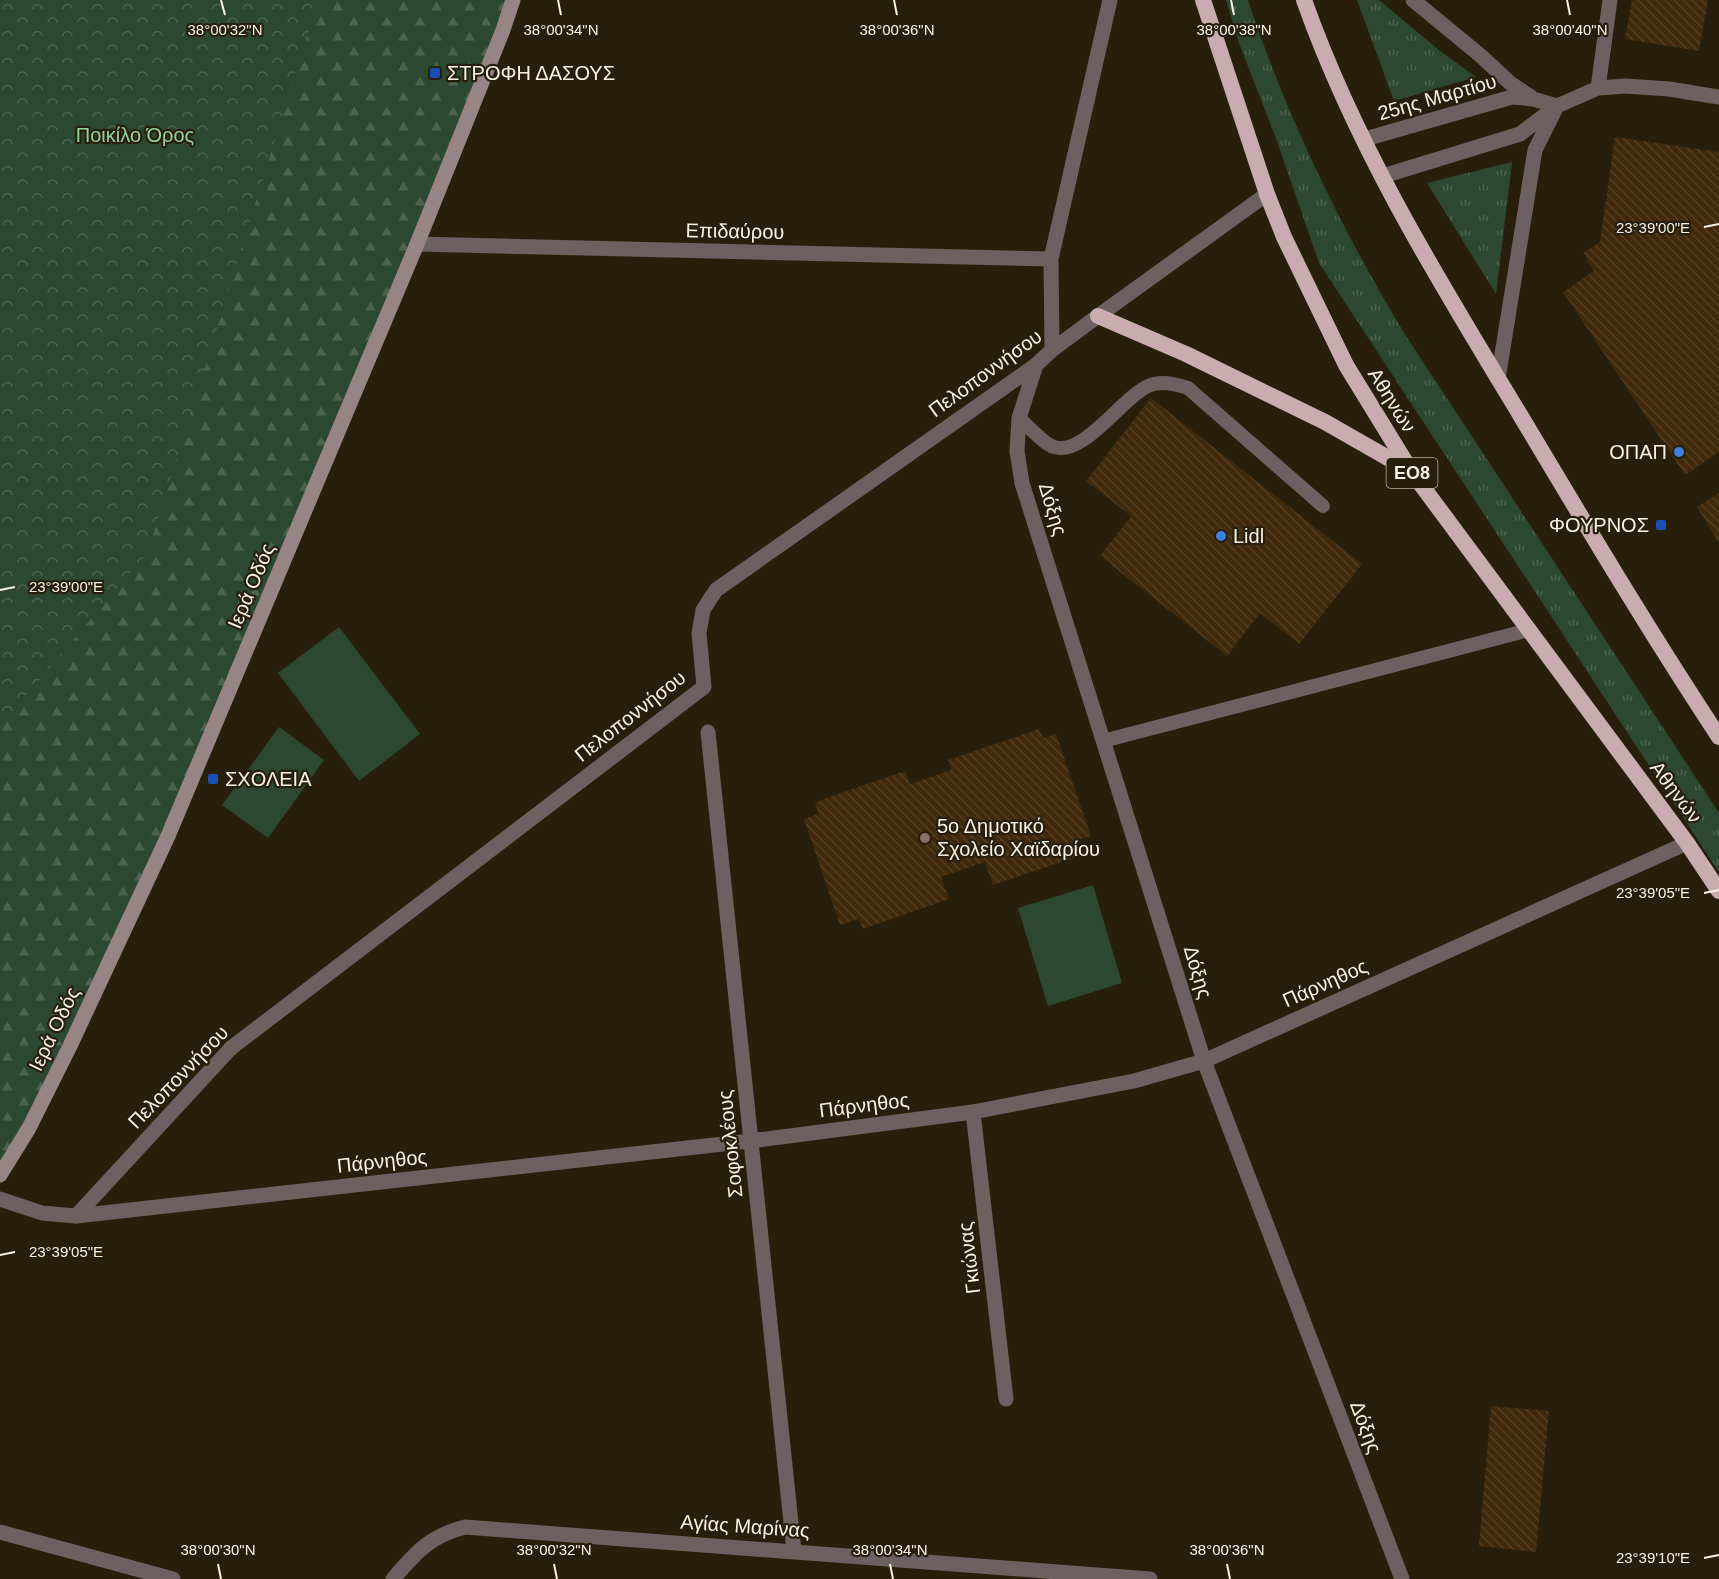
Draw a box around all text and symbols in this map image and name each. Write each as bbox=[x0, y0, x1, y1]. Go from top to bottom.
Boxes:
text: 38°00'32"N bbox=[187, 21, 263, 38]
text: 38°00'34"N bbox=[523, 21, 599, 38]
text: 38°00'36"N bbox=[859, 21, 935, 38]
text: 38°00'38"N bbox=[1196, 21, 1272, 38]
text: 38°00'40"N bbox=[1532, 21, 1608, 38]
place label: ΣΤΡΟΦΗ ΔΑΣΟΥΣ bbox=[447, 62, 615, 84]
marker: ΣΤΡΟΦΗ ΔΑΣΟΥΣ bbox=[428, 66, 442, 80]
street label: 25ης Μαρτίου bbox=[1375, 70, 1499, 124]
park label: Ποικίλο Όρος bbox=[76, 124, 195, 146]
street label: Επιδαύρου bbox=[685, 219, 785, 243]
text: 23°39'00"E bbox=[1616, 219, 1690, 236]
street label: Πελοποννήσου bbox=[924, 325, 1046, 421]
street label: Αθηνών bbox=[1364, 364, 1420, 436]
place label: ΟΠΑΠ bbox=[1609, 441, 1667, 463]
marker: ΟΠΑΠ bbox=[1672, 445, 1686, 459]
road number: ΕΟ8 bbox=[1386, 458, 1438, 488]
street label: Δόξης bbox=[1035, 480, 1072, 538]
place label: ΦΟΥΡΝΟΣ bbox=[1549, 514, 1649, 536]
marker: ΦΟΥΡΝΟΣ bbox=[1654, 518, 1668, 532]
place label: Lidl bbox=[1233, 525, 1264, 547]
marker: Lidl bbox=[1214, 529, 1228, 543]
street label: Ιερά Οδός bbox=[223, 540, 279, 632]
text: 23°39'00"E bbox=[29, 578, 103, 595]
street label: Πελοποννήσου bbox=[570, 666, 690, 766]
street label: Αθηνών bbox=[1646, 757, 1706, 827]
place label: ΣΧΟΛΕΙΑ bbox=[225, 768, 312, 790]
marker: ΣΧΟΛΕΙΑ bbox=[206, 772, 220, 786]
place label: 5ο Δημοτικό Σχολείο Χαϊδαρίου bbox=[937, 815, 1100, 860]
marker: 5ο Δημοτικό Σχολείο Χαϊδαρίου bbox=[918, 831, 932, 845]
text: 23°39'05"E bbox=[1616, 884, 1690, 901]
street label: Δόξης bbox=[1180, 943, 1217, 1001]
street label: Πάρνηθος bbox=[1279, 954, 1371, 1011]
street label: Ιερά Οδός bbox=[24, 983, 84, 1074]
street label: Πελοποννήσου bbox=[124, 1021, 232, 1133]
street label: Σοφοκλέους bbox=[713, 1089, 747, 1199]
street label: Πάρνηθος bbox=[818, 1089, 911, 1121]
street label: Πάρνηθος bbox=[336, 1145, 428, 1177]
street label: Γκιώνας bbox=[954, 1220, 984, 1295]
text: 23°39'05"E bbox=[29, 1243, 103, 1260]
street label: Δόξης bbox=[1346, 1398, 1386, 1457]
street label: Αγίας Μαρίνας bbox=[680, 1511, 811, 1542]
text: 38°00'30"N bbox=[180, 1541, 256, 1558]
text: 38°00'32"N bbox=[516, 1541, 592, 1558]
text: 38°00'34"N bbox=[852, 1541, 928, 1558]
text: 38°00'36"N bbox=[1189, 1541, 1265, 1558]
text: 23°39'10"E bbox=[1616, 1549, 1690, 1566]

